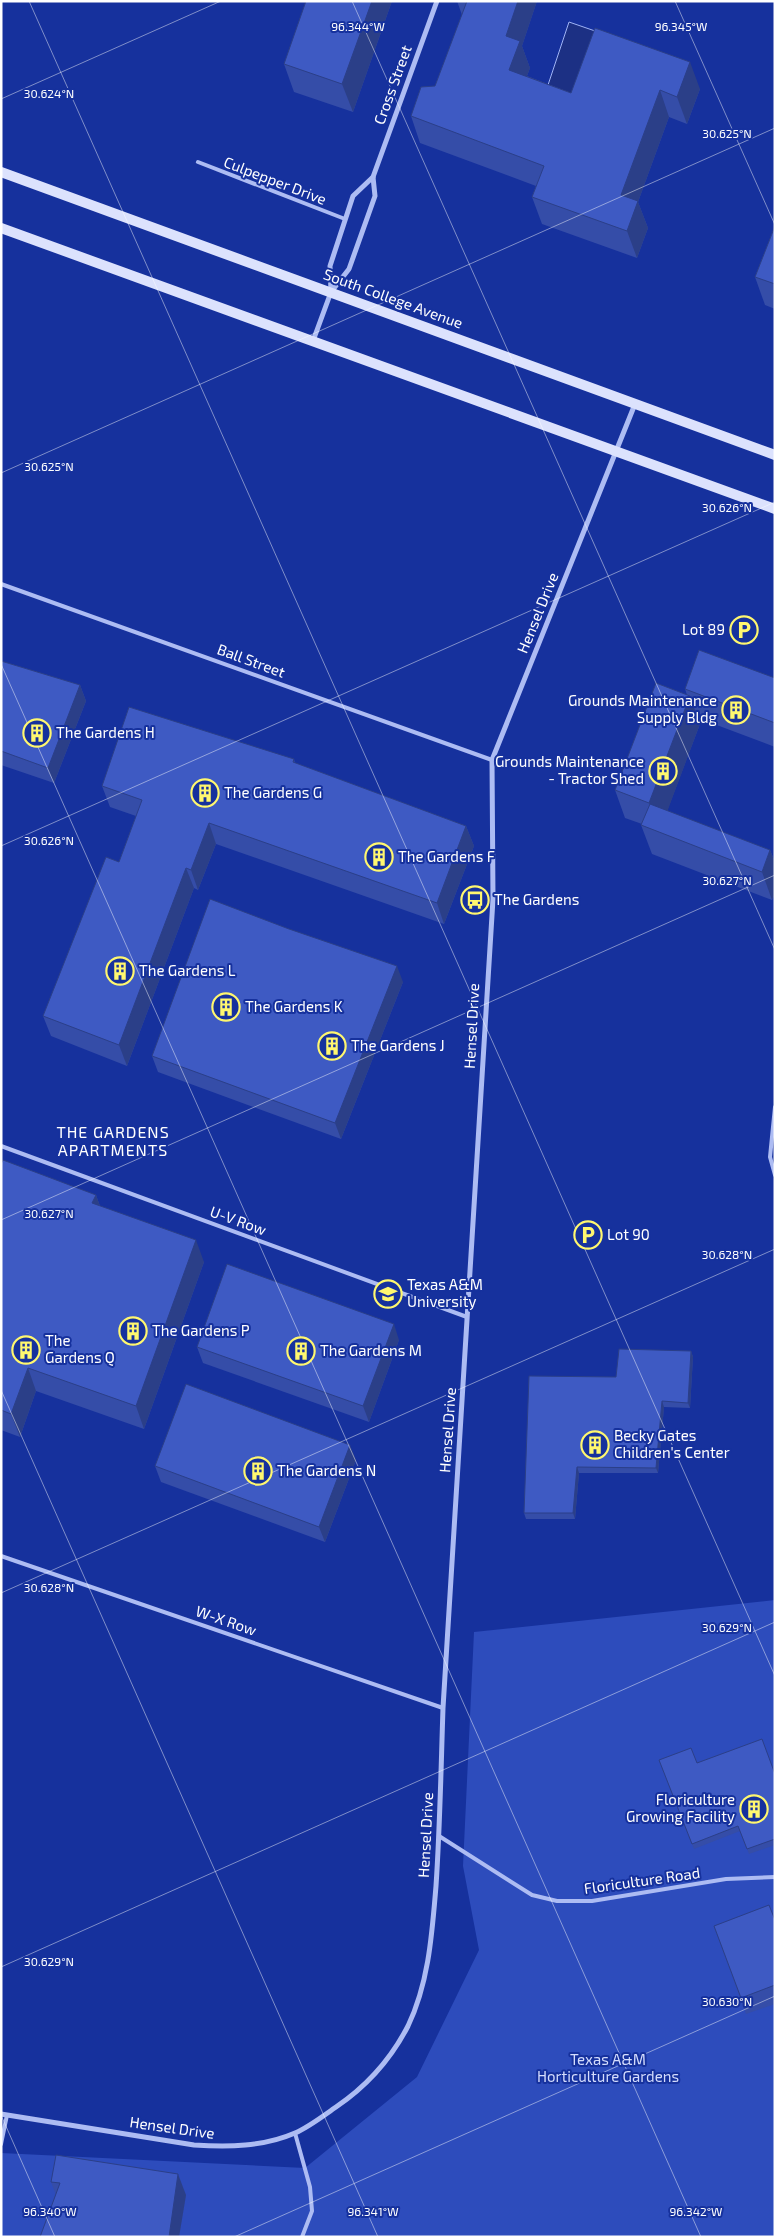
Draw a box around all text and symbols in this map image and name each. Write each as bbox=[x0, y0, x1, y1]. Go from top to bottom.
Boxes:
text: 96.344°W bbox=[331, 19, 385, 33]
text: 96.345°W bbox=[655, 19, 707, 33]
street label: Cross Street bbox=[369, 42, 415, 127]
text: 30.624°N bbox=[24, 86, 74, 100]
text: 30.625°N bbox=[702, 126, 752, 140]
street label: Culpepper Drive bbox=[222, 152, 329, 208]
street label: South College Avenue bbox=[321, 264, 465, 332]
text: 30.625°N bbox=[24, 459, 74, 473]
text: 30.626°N bbox=[702, 500, 752, 514]
street label: Hensel Drive bbox=[513, 570, 561, 656]
parking icon: Lot 89 bbox=[729, 615, 759, 645]
place label: Lot 89 bbox=[682, 620, 725, 638]
street label: Ball Street bbox=[215, 639, 288, 681]
place label: Grounds Maintenance Supply Bldg bbox=[568, 691, 718, 726]
building icon: Grounds Maintenance Supply Bldg bbox=[721, 695, 751, 725]
building icon: The Gardens H bbox=[22, 718, 52, 748]
place label: The Gardens H bbox=[56, 723, 155, 741]
place label: Grounds Maintenance - Tractor Shed bbox=[495, 752, 644, 787]
building icon: Grounds Maintenance - Tractor Shed bbox=[648, 756, 678, 786]
building icon: The Gardens G bbox=[190, 778, 220, 808]
place label: The Gardens G bbox=[224, 783, 322, 801]
text: 30.626°N bbox=[24, 833, 74, 847]
building icon: The Gardens F bbox=[364, 842, 394, 872]
place label: The Gardens F bbox=[398, 847, 495, 865]
text: 30.627°N bbox=[702, 873, 752, 887]
bus stop icon: The Gardens bbox=[460, 885, 490, 915]
place label: The Gardens bbox=[494, 890, 579, 908]
building icon: The Gardens L bbox=[105, 956, 135, 986]
place label: The Gardens L bbox=[139, 961, 236, 979]
street label: Hensel Drive bbox=[460, 983, 482, 1069]
building icon: The Gardens K bbox=[211, 992, 241, 1022]
place label: The Gardens K bbox=[245, 997, 343, 1015]
building icon: The Gardens J bbox=[317, 1031, 347, 1061]
place label: The Gardens J bbox=[351, 1036, 444, 1054]
district label: THE GARDENS APARTMENTS bbox=[56, 1122, 170, 1159]
street label: U-V Row bbox=[208, 1202, 269, 1239]
text: 30.627°N bbox=[24, 1206, 74, 1220]
parking icon: Lot 90 bbox=[573, 1220, 603, 1250]
place label: Lot 90 bbox=[607, 1225, 650, 1243]
text: 30.628°N bbox=[702, 1247, 752, 1261]
place label: Texas A&M University bbox=[407, 1275, 483, 1310]
school or university icon: Texas A&M University bbox=[373, 1279, 403, 1309]
building icon: The Gardens P bbox=[118, 1316, 148, 1346]
place label: The Gardens P bbox=[152, 1321, 250, 1339]
place label: The Gardens Q bbox=[45, 1331, 115, 1367]
building icon: The Gardens Q bbox=[11, 1335, 41, 1365]
building icon: The Gardens M bbox=[286, 1336, 316, 1366]
place label: The Gardens M bbox=[320, 1341, 422, 1359]
street label: Hensel Drive bbox=[435, 1387, 459, 1473]
place label: Becky Gates Children's Center bbox=[614, 1426, 730, 1461]
building icon: Becky Gates Children's Center bbox=[580, 1430, 610, 1460]
building icon: The Gardens N bbox=[243, 1456, 273, 1486]
place label: The Gardens N bbox=[277, 1461, 376, 1479]
text: 30.628°N bbox=[24, 1580, 74, 1594]
street label: W-X Row bbox=[194, 1601, 259, 1639]
text: 30.629°N bbox=[702, 1620, 752, 1634]
place label: Floriculture Growing Facility bbox=[626, 1790, 735, 1825]
street label: Hensel Drive bbox=[414, 1792, 436, 1878]
building icon: Floriculture Growing Facility bbox=[739, 1794, 769, 1824]
street label: Floriculture Road bbox=[583, 1863, 701, 1897]
text: 30.629°N bbox=[24, 1954, 74, 1968]
text: 30.630°N bbox=[702, 1994, 752, 2008]
park label: Texas A&M Horticulture Gardens bbox=[537, 2050, 679, 2085]
street label: Hensel Drive bbox=[129, 2112, 216, 2142]
text: 96.340°W bbox=[23, 2204, 77, 2218]
text: 96.341°W bbox=[347, 2204, 399, 2218]
text: 96.342°W bbox=[669, 2204, 723, 2218]

